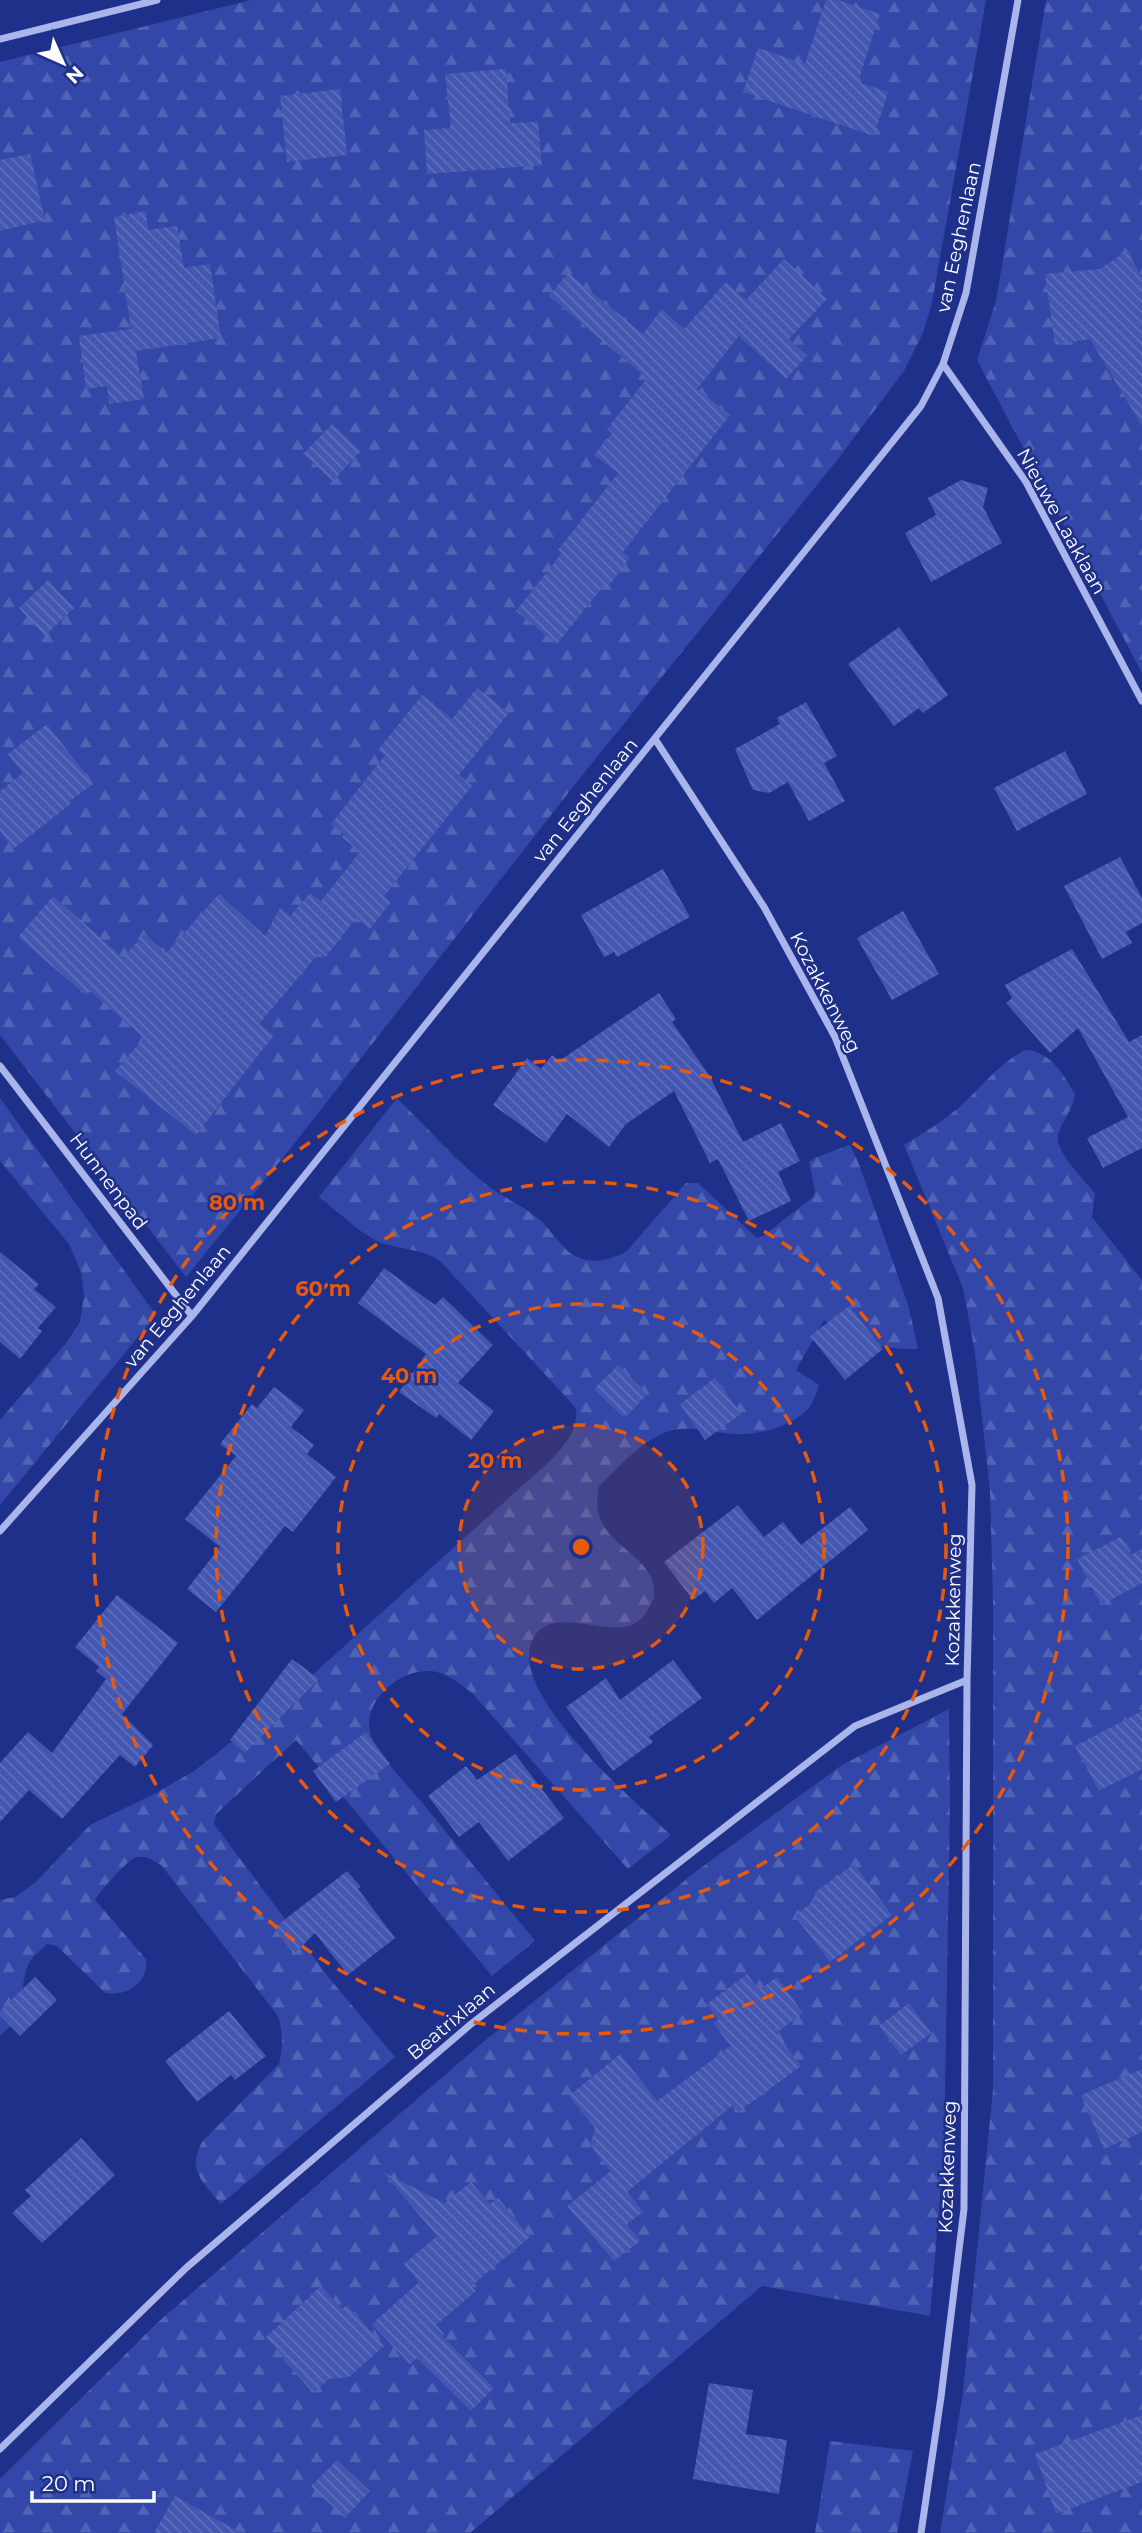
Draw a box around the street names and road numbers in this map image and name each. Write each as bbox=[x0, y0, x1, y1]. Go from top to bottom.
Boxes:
street label: van Eeghenlaan bbox=[931, 160, 986, 315]
street label: Nieuwe Laaklaan bbox=[1012, 444, 1111, 598]
street label: van Eeghenlaan bbox=[528, 733, 643, 867]
street label: Kozakkenweg bbox=[785, 928, 866, 1057]
street label: Hunnenpad bbox=[65, 1128, 152, 1234]
street label: van Eeghenlaan bbox=[119, 1240, 236, 1373]
street label: Kozakkenweg bbox=[941, 1533, 966, 1667]
street label: Beatrixlaan bbox=[403, 1978, 500, 2065]
street label: Kozakkenweg bbox=[934, 2100, 961, 2234]

